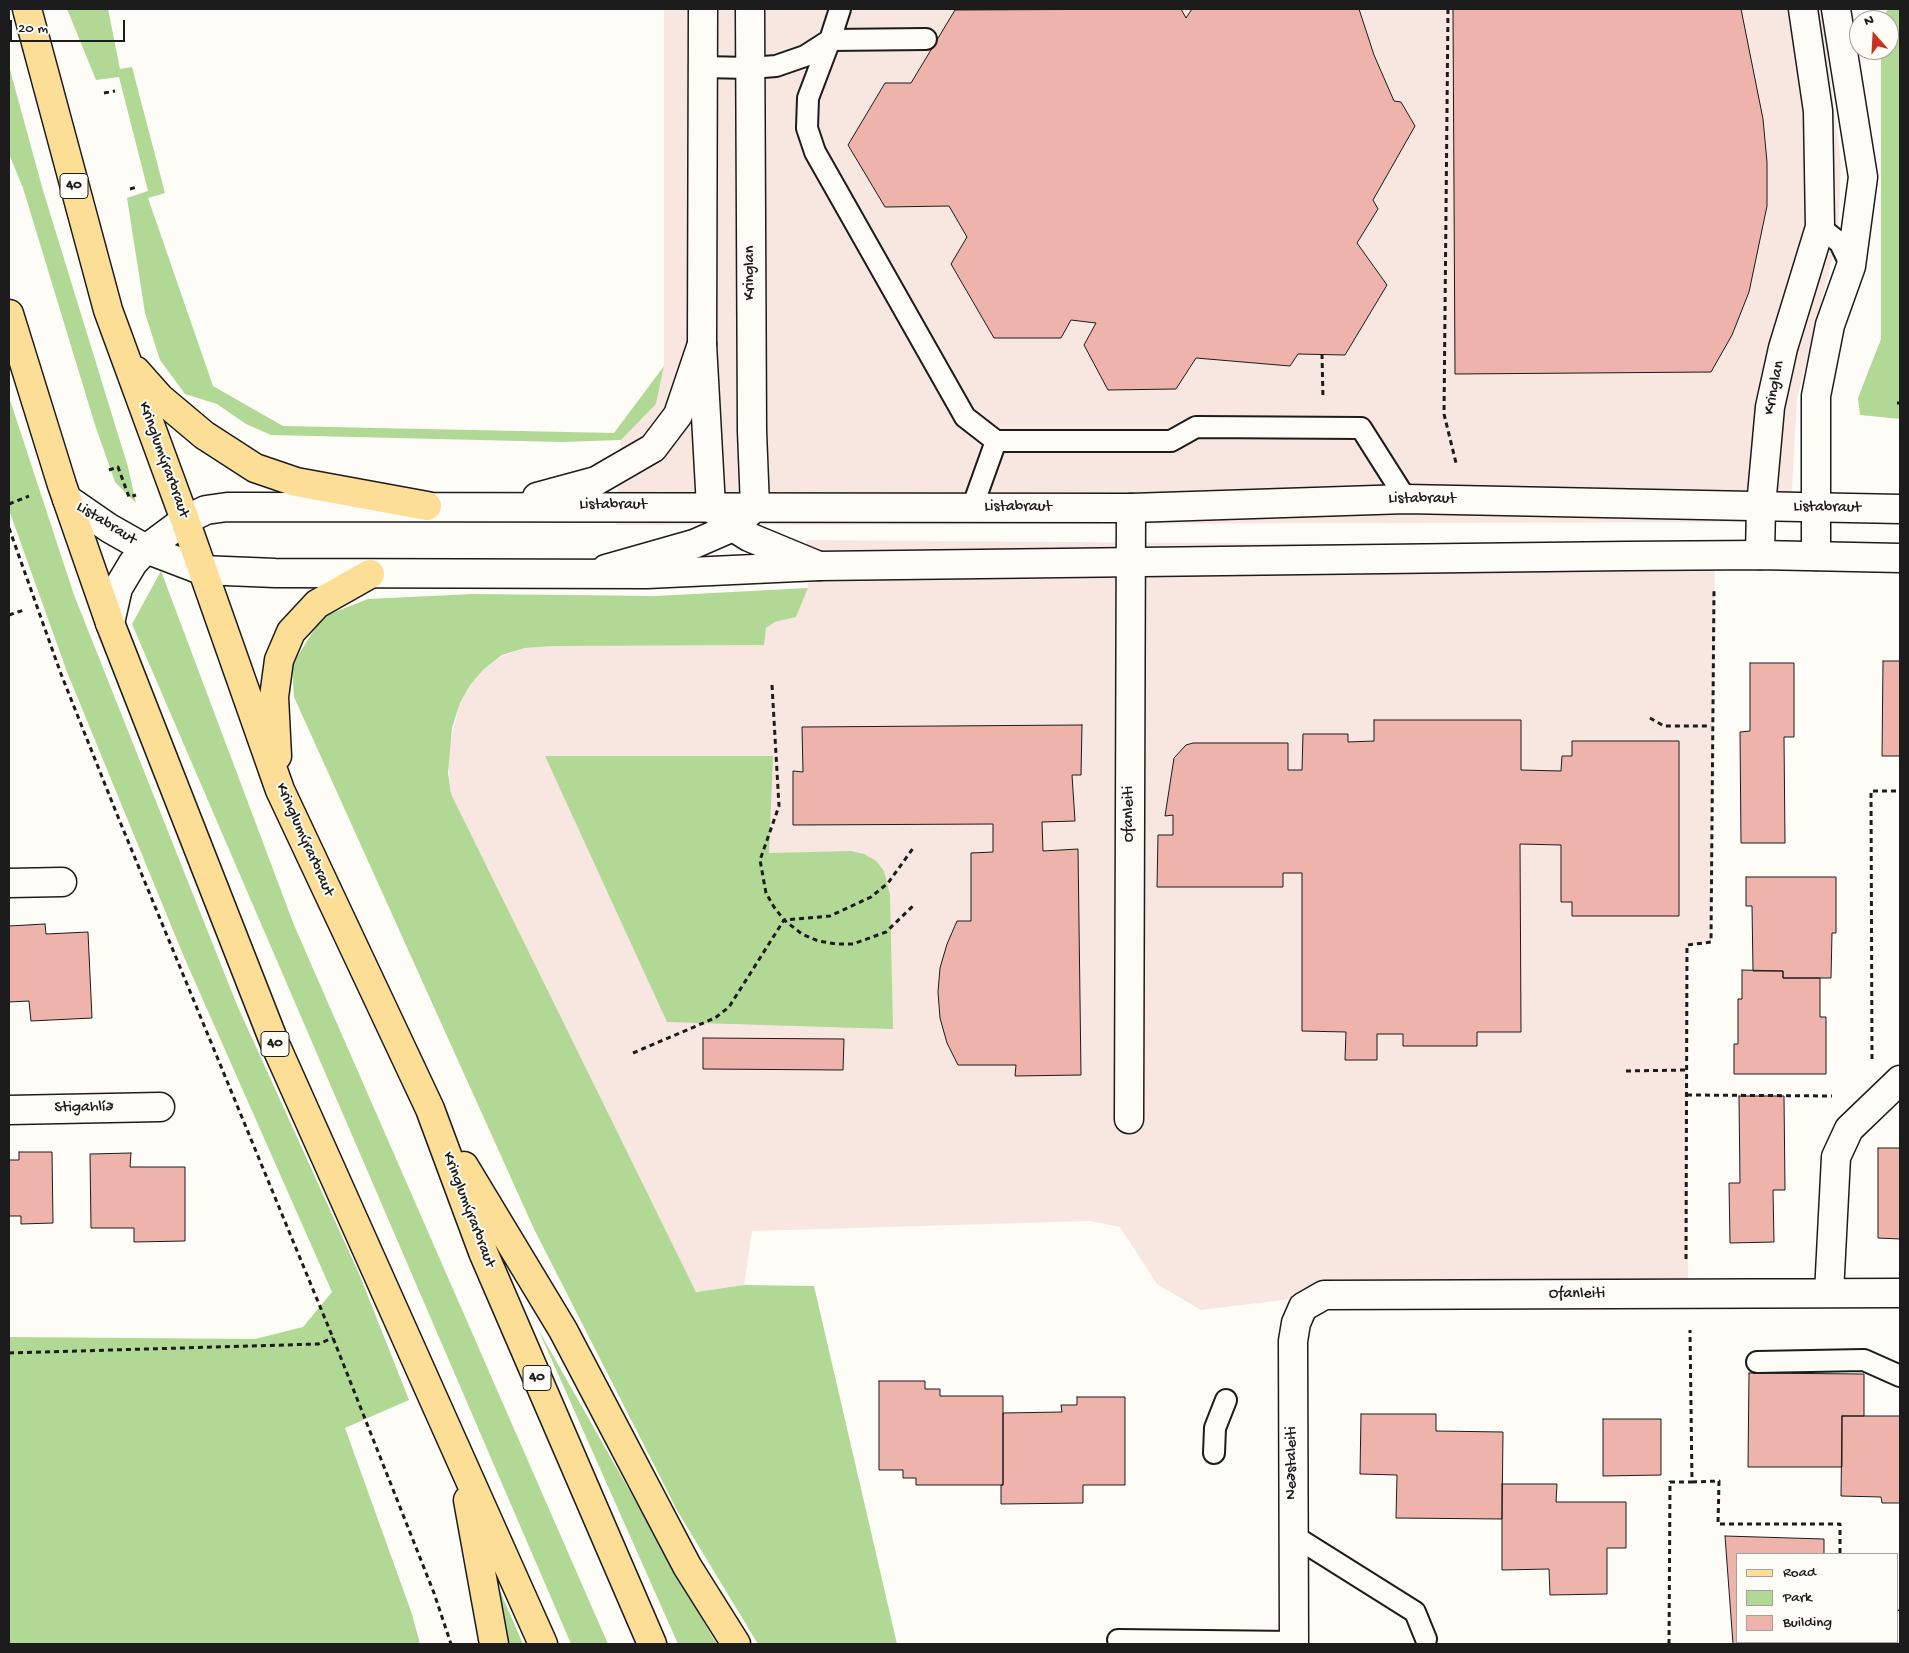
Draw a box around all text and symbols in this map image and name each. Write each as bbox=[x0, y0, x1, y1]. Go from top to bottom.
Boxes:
scale bar bbox=[12, 10, 128, 42]
north arrow bbox=[1849, 10, 1899, 60]
text: N bbox=[1862, 12, 1876, 31]
text: 20 m bbox=[18, 20, 48, 38]
road number: 40 bbox=[60, 174, 88, 198]
street label: Kringlan bbox=[741, 246, 761, 300]
street label: Kringlan bbox=[1760, 359, 1790, 417]
street label: Kringlumýrarbraut bbox=[133, 399, 193, 521]
street label: Listabraut bbox=[1388, 490, 1456, 510]
street label: Listabraut bbox=[579, 496, 647, 516]
street label: Listabraut bbox=[72, 498, 140, 550]
street label: Listabraut bbox=[984, 498, 1052, 518]
street label: Listabraut bbox=[1793, 498, 1861, 518]
street label: Kringlumýrarbraut bbox=[270, 780, 338, 900]
street label: Ofanleiti bbox=[1120, 786, 1140, 842]
road number: 40 bbox=[261, 1032, 289, 1056]
street label: Stigahlíð bbox=[54, 1098, 114, 1118]
street label: Kringlumýrarbraut bbox=[437, 1150, 499, 1270]
street label: Ofanleiti bbox=[1549, 1285, 1605, 1305]
road number: 40 bbox=[523, 1366, 551, 1390]
street label: Neðstaleiti bbox=[1283, 1426, 1303, 1500]
legend bbox=[1736, 1553, 1899, 1643]
text: Road bbox=[1783, 1564, 1816, 1582]
text: Park bbox=[1783, 1589, 1812, 1607]
text: Building bbox=[1783, 1614, 1832, 1632]

